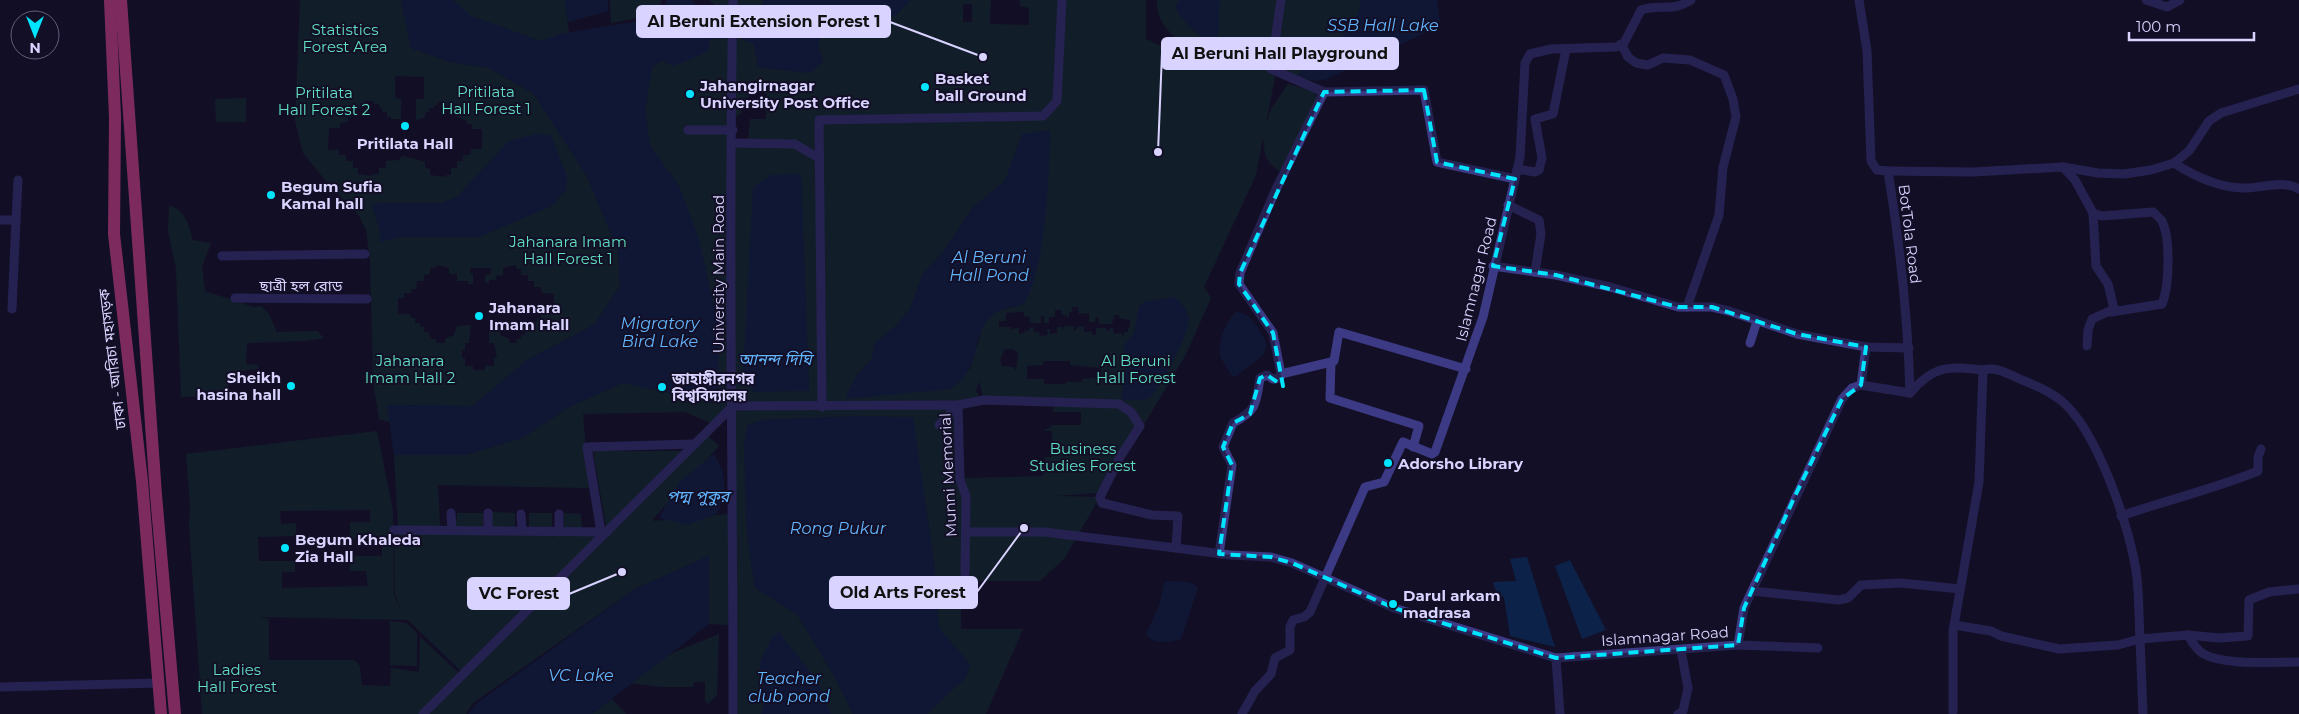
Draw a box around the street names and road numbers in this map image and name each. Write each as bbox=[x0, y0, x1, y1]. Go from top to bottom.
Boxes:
street label: BotTola Road bbox=[1894, 183, 1926, 285]
street label: University Main Road bbox=[709, 195, 728, 353]
street label: Islamnagar Road bbox=[1451, 215, 1501, 343]
street label: ছাত্রী হল রোড bbox=[259, 276, 343, 295]
street label: ঢাকা - আরিচা মহাসড়ক bbox=[94, 287, 130, 431]
street label: Munni Memorial bbox=[935, 412, 961, 538]
street label: Islamnagar Road bbox=[1601, 622, 1729, 650]

